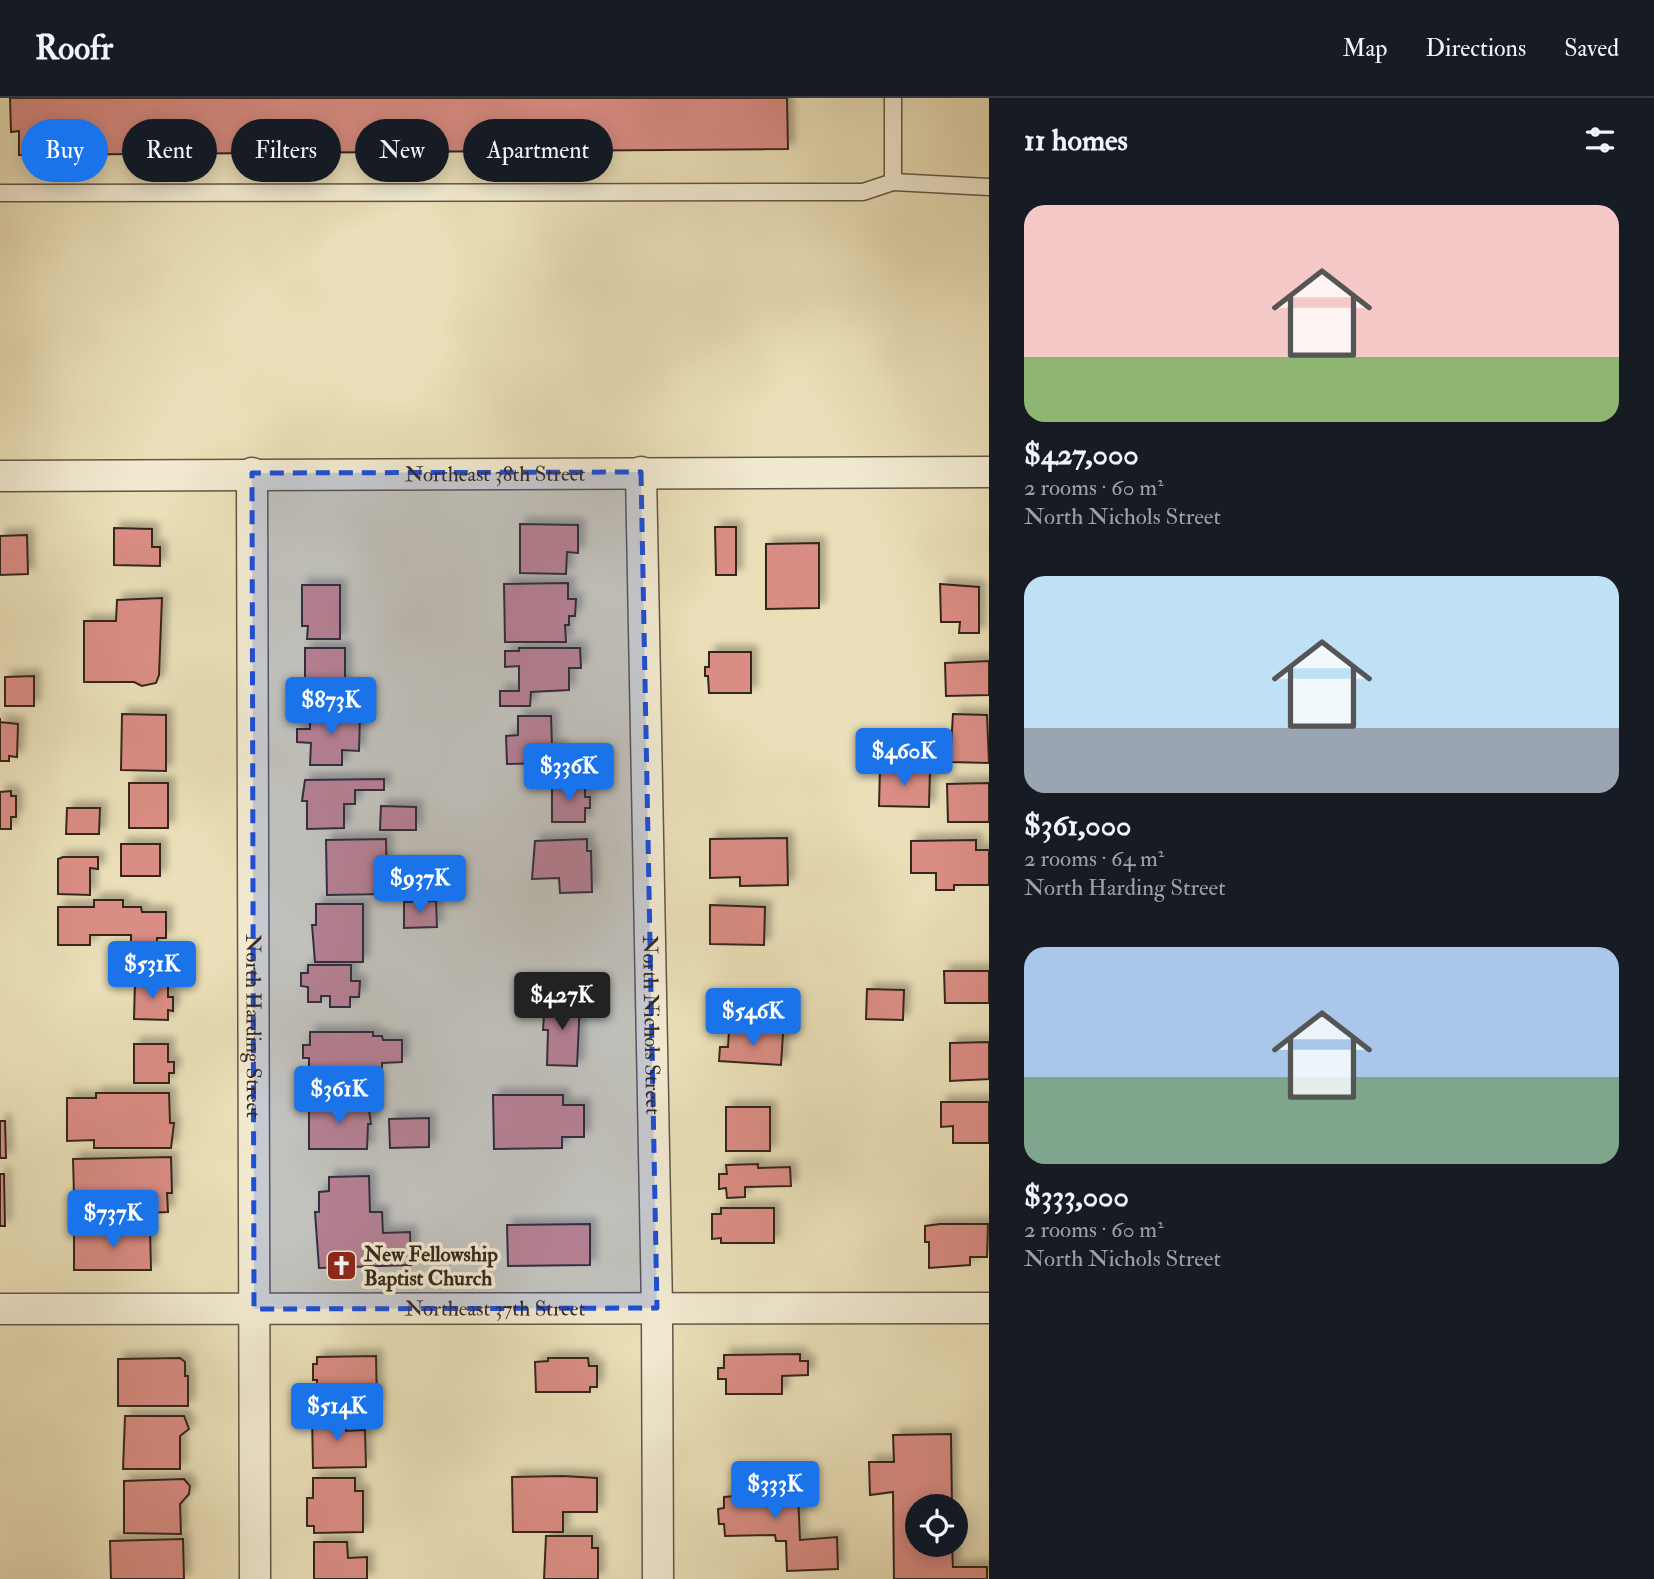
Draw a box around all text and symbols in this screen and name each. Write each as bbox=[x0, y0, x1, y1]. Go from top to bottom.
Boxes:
text: Roofr bbox=[35, 28, 113, 69]
text: Map bbox=[1342, 33, 1387, 64]
text: Directions bbox=[1425, 33, 1526, 64]
text: Saved bbox=[1564, 33, 1619, 64]
chip: Buy bbox=[21, 119, 108, 182]
chip: Rent bbox=[122, 119, 217, 182]
chip: Filters bbox=[231, 119, 341, 182]
chip: New bbox=[355, 119, 449, 182]
chip: Apartment bbox=[463, 119, 613, 182]
icon: filters bbox=[1581, 121, 1619, 159]
text: 11 homes bbox=[1024, 122, 1128, 159]
icon: home bbox=[1259, 250, 1385, 376]
text: $427,000 bbox=[1024, 436, 1139, 473]
street label: Northeast 38th Street bbox=[405, 460, 586, 488]
text: 2 rooms · 60 m² bbox=[1024, 473, 1164, 502]
text: North Nichols Street bbox=[1024, 502, 1221, 531]
icon: home bbox=[1259, 621, 1385, 747]
pin: $873K bbox=[282, 678, 380, 737]
text: $873K bbox=[301, 685, 361, 714]
pin: $460K bbox=[855, 728, 953, 788]
text: $460K bbox=[872, 736, 936, 765]
pin: $336K bbox=[520, 744, 618, 803]
text: $336K bbox=[540, 751, 598, 780]
text: $361,000 bbox=[1024, 807, 1131, 844]
text: 2 rooms · 64 m² bbox=[1024, 844, 1164, 873]
pin: $937K bbox=[371, 856, 469, 915]
text: $937K bbox=[390, 863, 450, 892]
text: North Harding Street bbox=[1024, 873, 1226, 902]
street label: North Harding Street bbox=[240, 934, 267, 1118]
street label: North Nichols Street bbox=[636, 935, 667, 1115]
pin: $531K bbox=[103, 942, 201, 1001]
text: $531K bbox=[124, 949, 180, 978]
pin: $427K bbox=[513, 972, 611, 1032]
text: $427K bbox=[530, 980, 594, 1009]
pin: $546K bbox=[704, 988, 802, 1048]
icon: home bbox=[1259, 992, 1385, 1118]
text: $546K bbox=[722, 996, 784, 1025]
pin: $361K bbox=[290, 1066, 388, 1126]
text: $361K bbox=[310, 1074, 368, 1103]
text: $333,000 bbox=[1024, 1178, 1129, 1215]
pin: $737K bbox=[64, 1190, 162, 1250]
text: $737K bbox=[83, 1198, 143, 1227]
text: 2 rooms · 60 m² bbox=[1024, 1215, 1164, 1244]
place label: New Fellowship Baptist Church bbox=[363, 1241, 498, 1292]
text: North Nichols Street bbox=[1024, 1244, 1221, 1273]
church icon: New Fellowship Baptist Church bbox=[324, 1249, 358, 1283]
street label: Northeast 37th Street bbox=[405, 1295, 585, 1322]
pin: $514K bbox=[288, 1384, 386, 1443]
text: $514K bbox=[307, 1391, 367, 1420]
pin: $333K bbox=[726, 1462, 824, 1521]
text: $333K bbox=[747, 1469, 803, 1498]
map controls bbox=[905, 1494, 968, 1557]
button: locate bbox=[905, 1494, 968, 1557]

